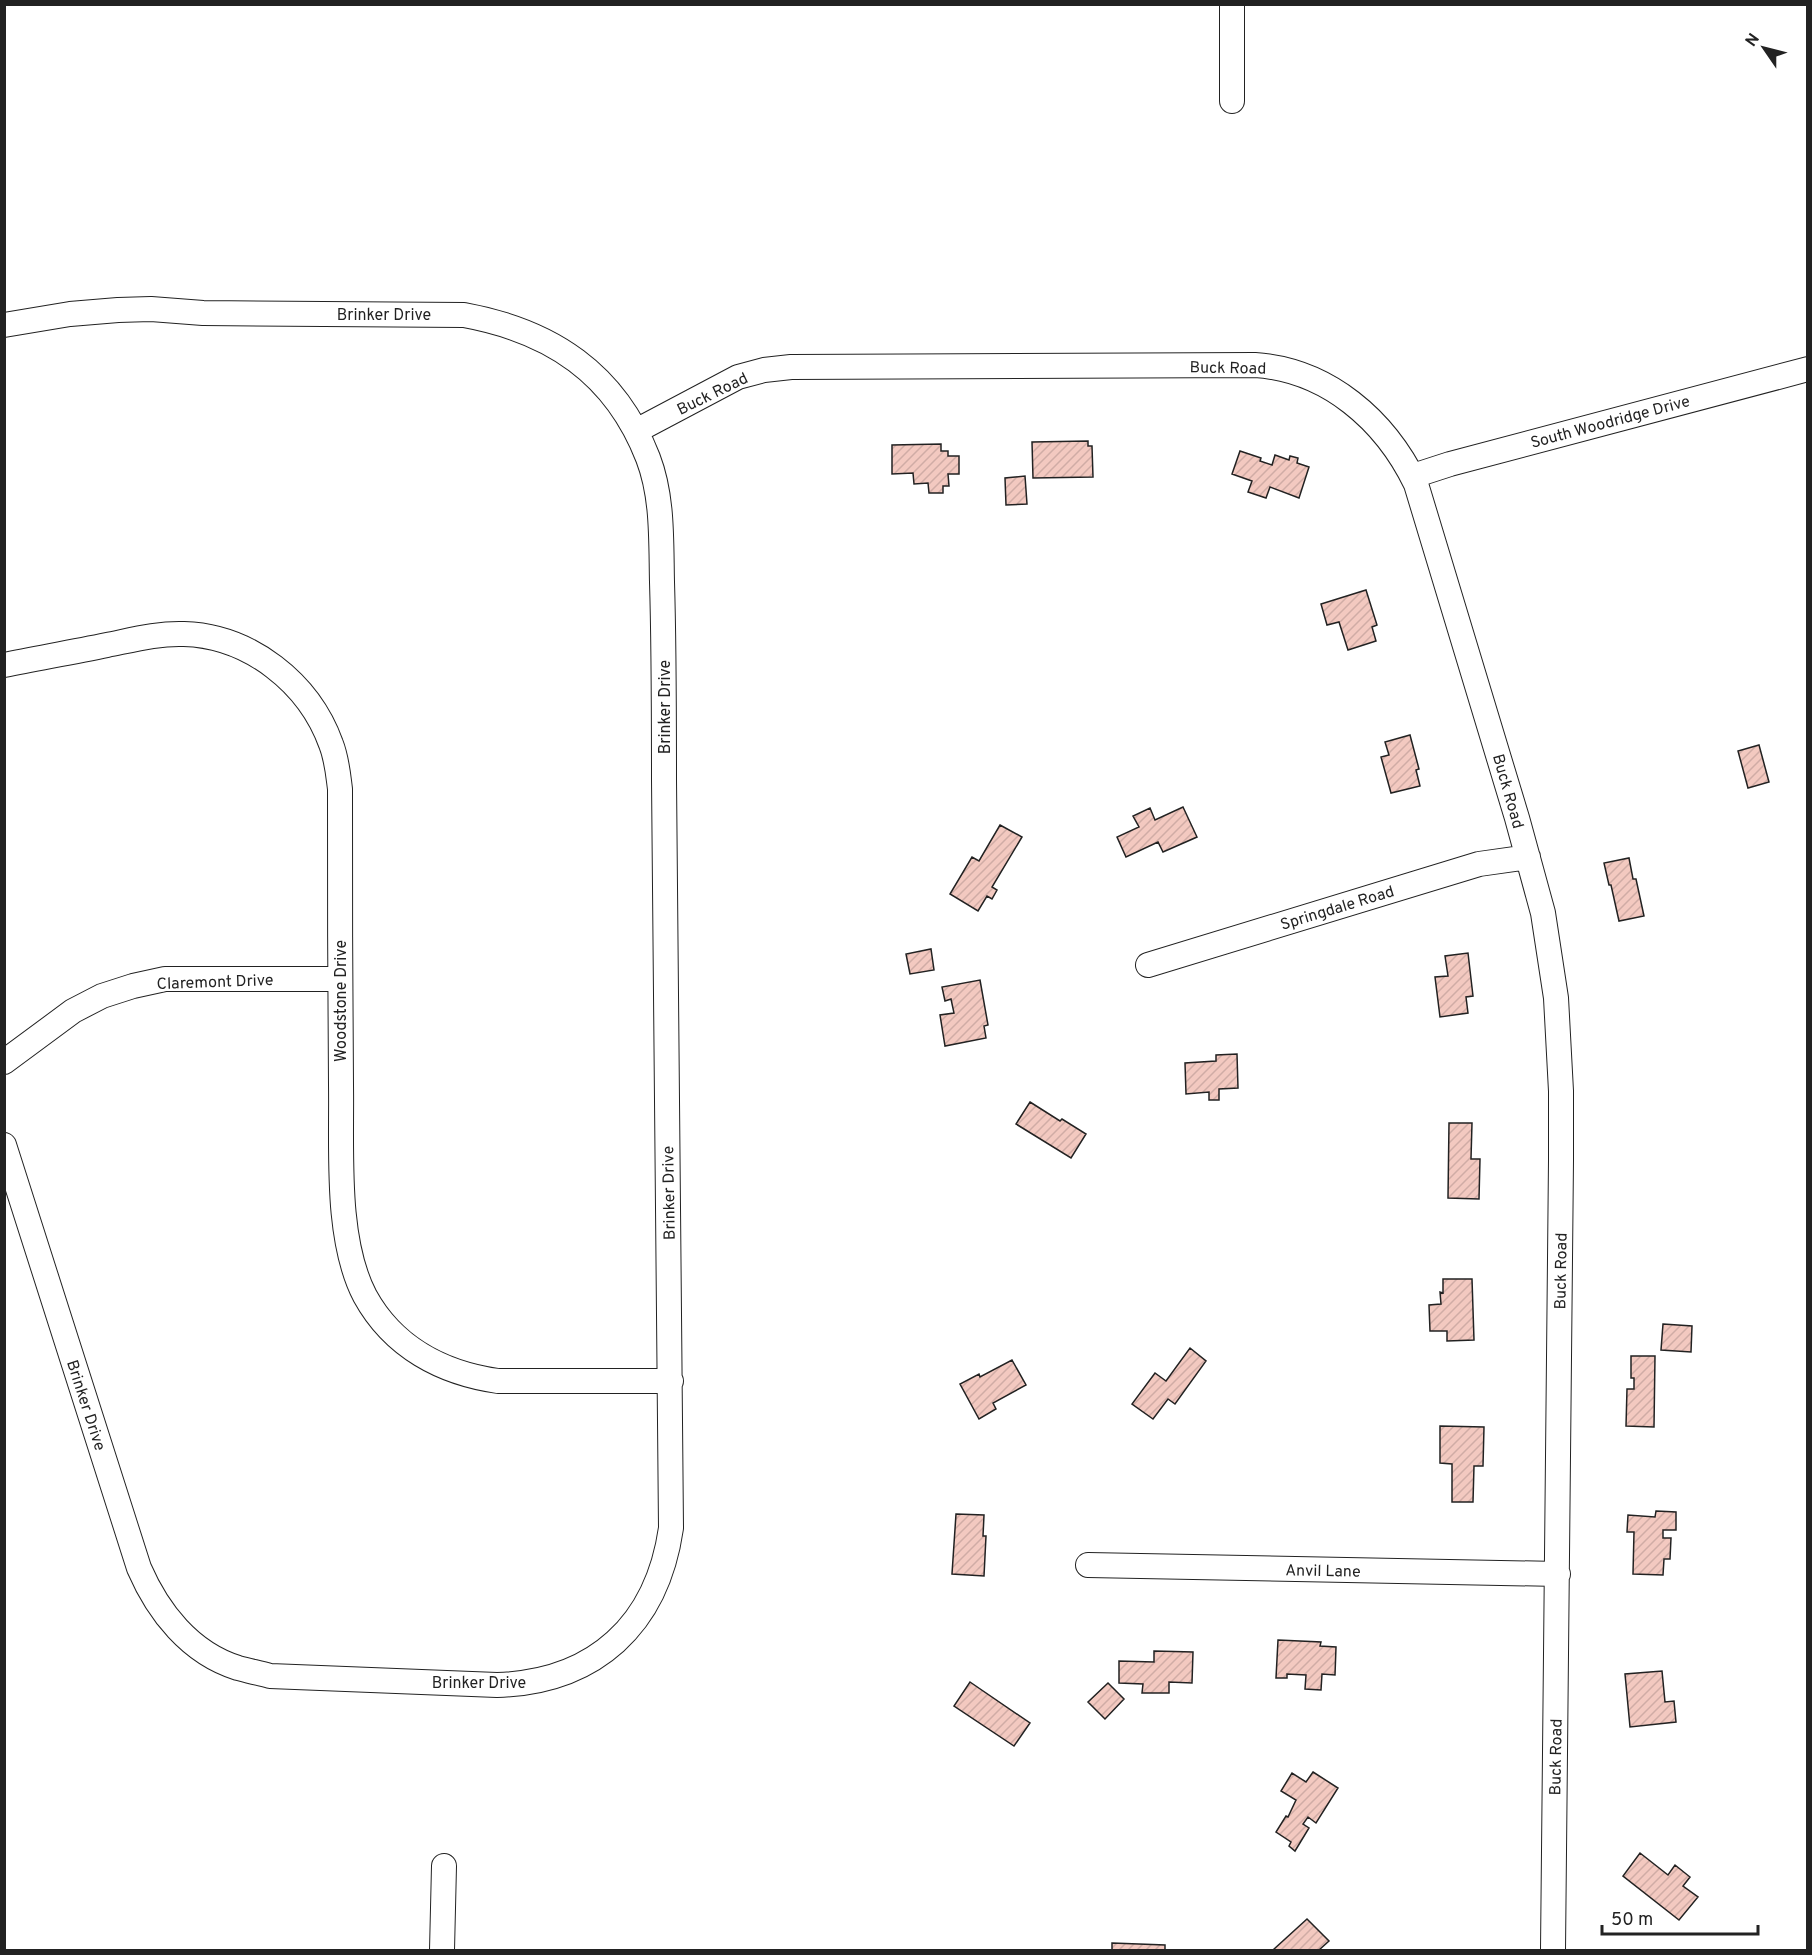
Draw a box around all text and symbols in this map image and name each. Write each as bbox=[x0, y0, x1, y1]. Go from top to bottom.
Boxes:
north arrow bbox=[1734, 18, 1794, 78]
text: N bbox=[1742, 30, 1765, 51]
street label: Brinker Drive bbox=[337, 306, 431, 326]
street label: Buck Road bbox=[1189, 358, 1267, 380]
street label: Buck Road bbox=[674, 369, 752, 421]
street label: South Woodridge Drive bbox=[1529, 392, 1692, 454]
street label: Brinker Drive bbox=[656, 660, 676, 754]
street label: Buck Road bbox=[1487, 752, 1527, 831]
street label: Springdale Road bbox=[1278, 882, 1397, 936]
street label: Woodstone Drive bbox=[332, 940, 352, 1062]
street label: Claremont Drive bbox=[156, 971, 274, 995]
street label: Brinker Drive bbox=[659, 1146, 681, 1240]
street label: Buck Road bbox=[1551, 1232, 1573, 1310]
street label: Brinker Drive bbox=[61, 1358, 109, 1454]
street label: Anvil Lane bbox=[1285, 1561, 1361, 1583]
street label: Brinker Drive bbox=[432, 1674, 526, 1694]
street label: Buck Road bbox=[1546, 1718, 1568, 1796]
scale bar bbox=[1602, 1898, 1758, 1936]
text: 50 m bbox=[1611, 1909, 1653, 1932]

